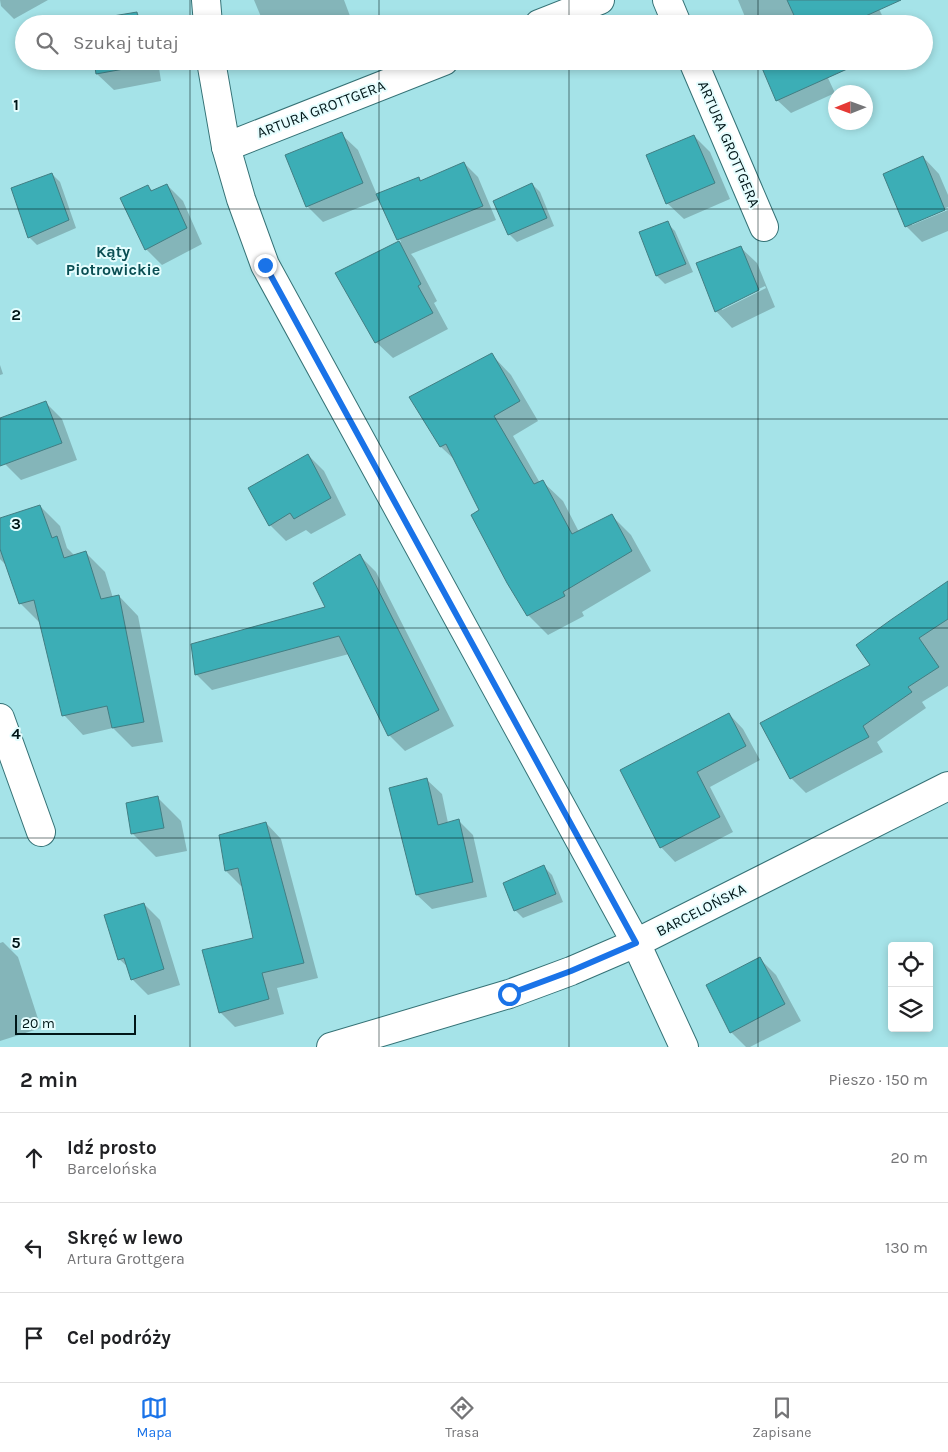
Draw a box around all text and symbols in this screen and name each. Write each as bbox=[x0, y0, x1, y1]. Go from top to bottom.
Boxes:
search box bbox=[15, 15, 933, 70]
icon: search bbox=[33, 29, 61, 57]
text: Szukaj tutaj bbox=[73, 32, 179, 54]
street label: ARTURA GROTTGERA bbox=[254, 76, 388, 142]
street label: ARTURA GROTTGERA bbox=[694, 78, 764, 210]
north arrow bbox=[828, 85, 873, 130]
text: 1 bbox=[13, 95, 19, 114]
district label: Kąty Piotrowickie bbox=[66, 242, 160, 279]
route end bbox=[254, 254, 277, 277]
text: 2 bbox=[11, 305, 21, 324]
text: 3 bbox=[11, 514, 21, 533]
text: 4 bbox=[11, 724, 21, 743]
street label: BARCELOŃSKA bbox=[653, 879, 749, 940]
text: 5 bbox=[11, 933, 21, 952]
map controls bbox=[888, 942, 933, 1032]
button: locate bbox=[888, 942, 933, 987]
route start bbox=[498, 983, 521, 1006]
button: layers bbox=[888, 987, 933, 1032]
scale bar bbox=[15, 1012, 136, 1035]
text: 20 m bbox=[22, 1015, 55, 1032]
text: 2 min bbox=[20, 1068, 78, 1092]
text: Pieszo · 150 m bbox=[828, 1070, 928, 1089]
text: Idź prosto bbox=[67, 1137, 157, 1159]
icon: ahead bbox=[20, 1144, 48, 1172]
text: 20 m bbox=[890, 1148, 928, 1167]
text: Barcelońska bbox=[67, 1159, 157, 1178]
text: Skręć w lewo bbox=[67, 1227, 183, 1249]
icon: left bbox=[20, 1234, 48, 1262]
text: 130 m bbox=[885, 1238, 928, 1257]
text: Artura Grottgera bbox=[67, 1249, 185, 1268]
icon: arrive bbox=[20, 1324, 48, 1352]
text: Cel podróży bbox=[67, 1327, 171, 1349]
tab: Mapa bbox=[137, 1394, 172, 1441]
tab: Trasa bbox=[445, 1394, 479, 1441]
tab: Zapisane bbox=[752, 1394, 811, 1441]

